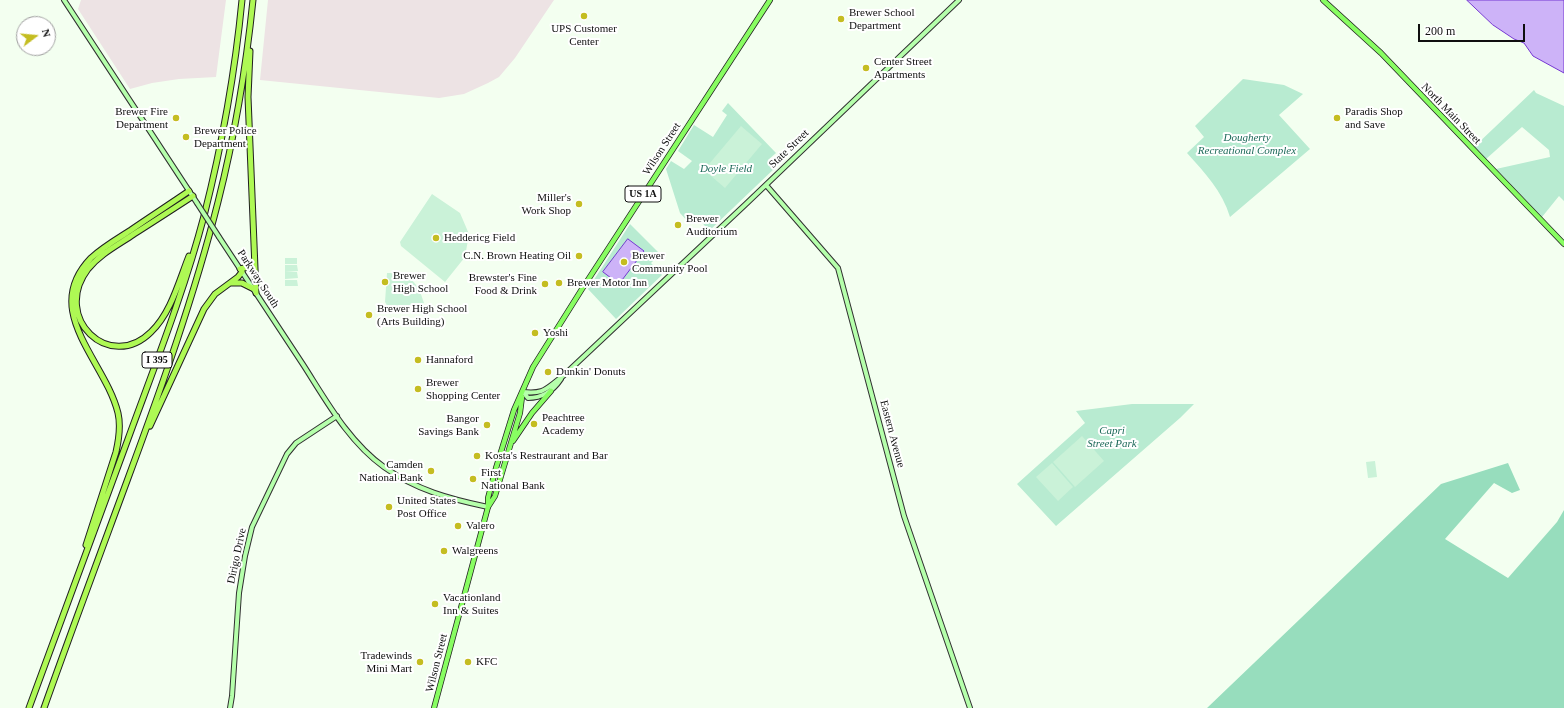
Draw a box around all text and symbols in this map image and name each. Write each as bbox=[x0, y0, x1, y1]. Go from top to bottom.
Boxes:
place label: Brewer School Department bbox=[849, 6, 915, 32]
marker: UPS Customer Center bbox=[579, 11, 589, 21]
marker: Brewer School Department bbox=[836, 14, 846, 24]
north arrow bbox=[16, 16, 56, 56]
scale bar bbox=[1420, 16, 1527, 42]
place label: UPS Customer Center bbox=[551, 22, 617, 48]
text: 200 m bbox=[1425, 24, 1455, 38]
text: N bbox=[40, 27, 53, 38]
place label: Center Street Apartments bbox=[874, 55, 932, 81]
marker: Center Street Apartments bbox=[861, 63, 871, 73]
street label: North Main Street bbox=[1418, 81, 1484, 147]
place label: Brewer Fire Department bbox=[115, 105, 168, 131]
place label: Paradis Shop and Save bbox=[1345, 105, 1403, 131]
marker: Brewer Fire Department bbox=[171, 113, 181, 123]
marker: Paradis Shop and Save bbox=[1332, 113, 1342, 123]
street label: Wilson Street bbox=[640, 120, 684, 178]
place label: Brewer Police Department bbox=[194, 124, 257, 150]
street label: State Street bbox=[766, 127, 812, 171]
park label: Dougherty Recreational Complex bbox=[1198, 131, 1296, 157]
marker: Brewer Police Department bbox=[181, 132, 191, 142]
park label: Doyle Field bbox=[700, 162, 752, 176]
road number: US 1A bbox=[625, 186, 661, 202]
place label: Miller's Work Shop bbox=[521, 191, 571, 217]
marker: Miller's Work Shop bbox=[574, 199, 584, 209]
place label: Brewer Auditorium bbox=[686, 212, 737, 238]
marker: Brewer Auditorium bbox=[673, 220, 683, 230]
place label: Heddericg Field bbox=[444, 231, 515, 245]
marker: Heddericg Field bbox=[431, 233, 441, 243]
street label: Parkway South bbox=[234, 247, 282, 311]
place label: C.N. Brown Heating Oil bbox=[463, 249, 571, 263]
place label: Brewer Community Pool bbox=[632, 249, 707, 275]
marker: C.N. Brown Heating Oil bbox=[574, 251, 584, 261]
marker: Brewer Community Pool bbox=[619, 257, 629, 267]
place label: Brewer High School bbox=[393, 269, 448, 295]
place label: Brewster's Fine Food & Drink bbox=[469, 271, 537, 297]
place label: Brewer Motor Inn bbox=[567, 276, 647, 290]
marker: Brewer High School bbox=[380, 277, 390, 287]
marker: Brewer Motor Inn bbox=[554, 278, 564, 288]
marker: Brewster's Fine Food & Drink bbox=[540, 279, 550, 289]
place label: Brewer High School (Arts Building) bbox=[377, 302, 467, 328]
marker: Brewer High School (Arts Building) bbox=[364, 310, 374, 320]
place label: Yoshi bbox=[543, 326, 568, 340]
marker: Yoshi bbox=[530, 328, 540, 338]
road number: I 395 bbox=[142, 352, 172, 368]
place label: Hannaford bbox=[426, 353, 473, 367]
marker: Hannaford bbox=[413, 355, 423, 365]
place label: Dunkin' Donuts bbox=[556, 365, 626, 379]
marker: Dunkin' Donuts bbox=[543, 367, 553, 377]
place label: Brewer Shopping Center bbox=[426, 376, 500, 402]
marker: Brewer Shopping Center bbox=[413, 384, 423, 394]
street label: Eastern Avenue bbox=[877, 399, 907, 469]
place label: Peachtree Academy bbox=[542, 411, 585, 437]
place label: Bangor Savings Bank bbox=[418, 412, 479, 438]
marker: Peachtree Academy bbox=[529, 419, 539, 429]
marker: Bangor Savings Bank bbox=[482, 420, 492, 430]
park label: Capri Street Park bbox=[1087, 424, 1137, 450]
place label: Kosta's Restraurant and Bar bbox=[485, 449, 608, 463]
marker: Kosta's Restraurant and Bar bbox=[472, 451, 482, 461]
place label: Camden National Bank bbox=[359, 458, 423, 484]
marker: Camden National Bank bbox=[426, 466, 436, 476]
place label: First National Bank bbox=[481, 466, 545, 492]
marker: First National Bank bbox=[468, 474, 478, 484]
place label: United States Post Office bbox=[397, 494, 456, 520]
marker: United States Post Office bbox=[384, 502, 394, 512]
place label: Valero bbox=[466, 519, 495, 533]
marker: Valero bbox=[453, 521, 463, 531]
street label: Dirigo Drive bbox=[225, 527, 249, 585]
place label: Walgreens bbox=[452, 544, 498, 558]
marker: Walgreens bbox=[439, 546, 449, 556]
place label: Vacationland Inn & Suites bbox=[443, 591, 500, 617]
marker: Vacationland Inn & Suites bbox=[430, 599, 440, 609]
street label: Wilson Street bbox=[423, 632, 451, 694]
place label: Tradewinds Mini Mart bbox=[360, 649, 412, 675]
place label: KFC bbox=[476, 655, 497, 669]
marker: Tradewinds Mini Mart bbox=[415, 657, 425, 667]
marker: KFC bbox=[463, 657, 473, 667]

